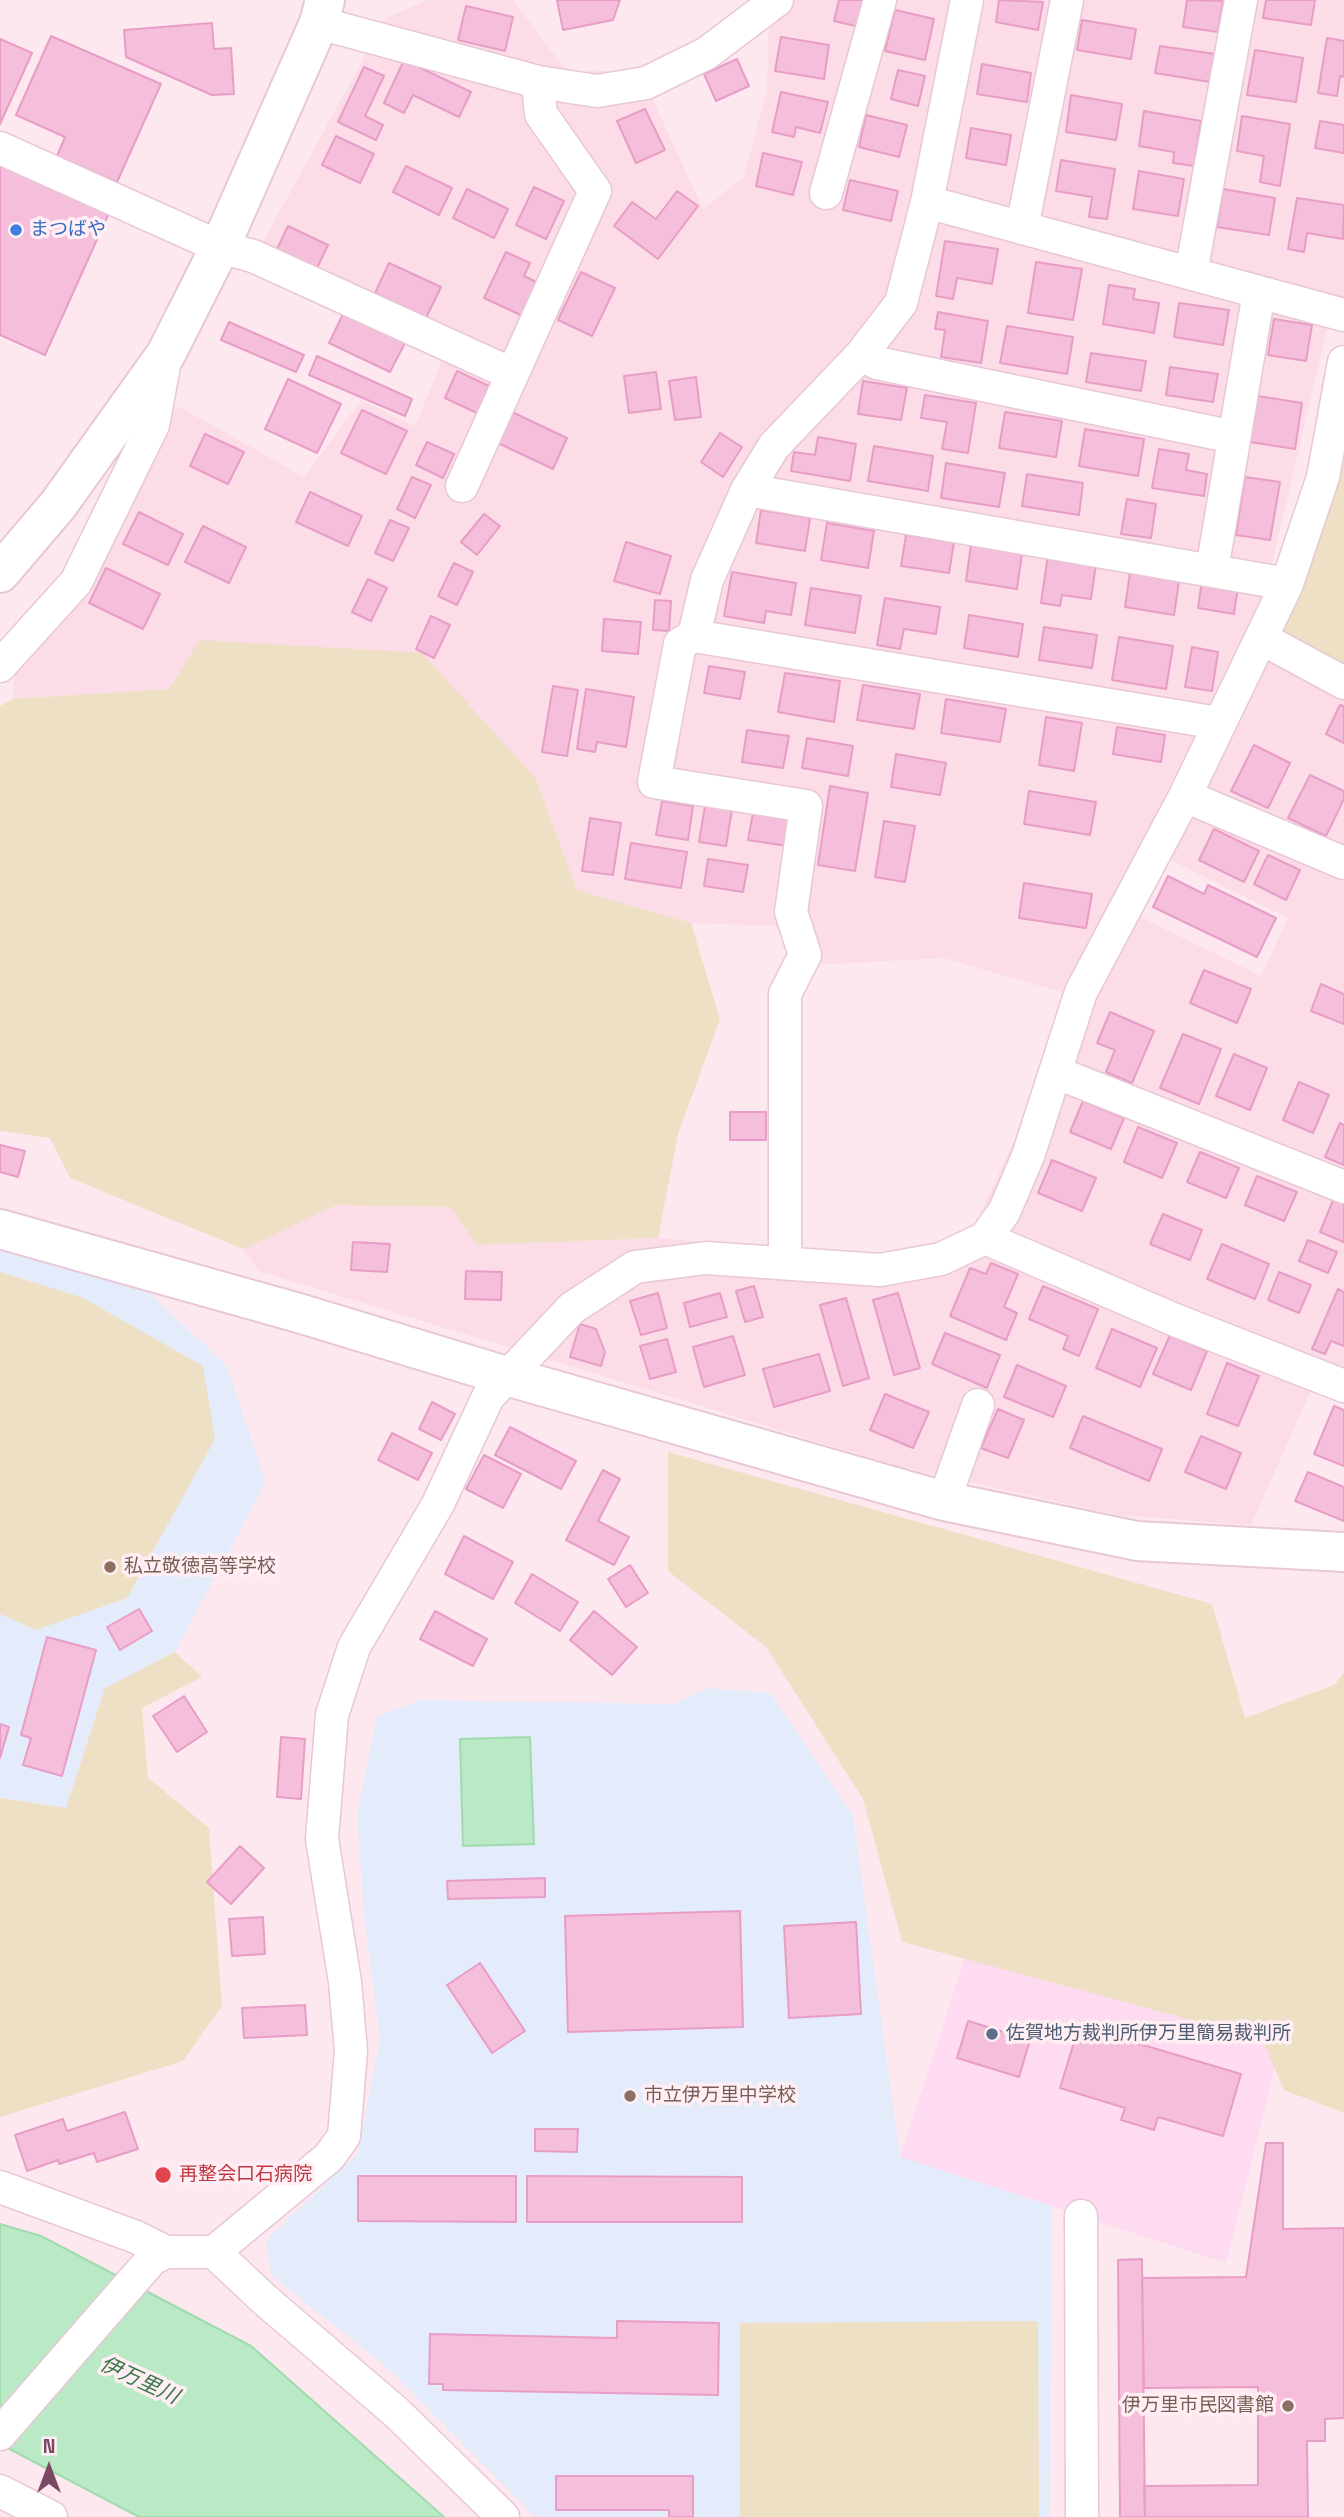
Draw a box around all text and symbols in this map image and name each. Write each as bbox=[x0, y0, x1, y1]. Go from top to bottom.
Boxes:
place label: まつばや bbox=[30, 219, 106, 241]
marker: まつばや bbox=[8, 222, 24, 238]
place label: 私立敬徳高等学校 bbox=[124, 1556, 276, 1578]
marker: 私立敬徳高等学校 bbox=[102, 1559, 118, 1575]
place label: 佐賀地方裁判所伊万里簡易裁判所 bbox=[1006, 2023, 1291, 2045]
marker: 佐賀地方裁判所伊万里簡易裁判所 bbox=[984, 2026, 1000, 2042]
place label: 市立伊万里中学校 bbox=[644, 2085, 796, 2107]
marker: 市立伊万里中学校 bbox=[622, 2088, 638, 2104]
place label: 再整会口石病院 bbox=[179, 2164, 312, 2186]
marker: 再整会口石病院 bbox=[153, 2165, 173, 2185]
water label: 伊万里川 bbox=[96, 2352, 182, 2410]
place label: 伊万里市民図書館 bbox=[1122, 2395, 1274, 2417]
marker: 伊万里市民図書館 bbox=[1280, 2398, 1296, 2414]
north arrow bbox=[14, 2433, 84, 2503]
text: N bbox=[43, 2434, 55, 2459]

